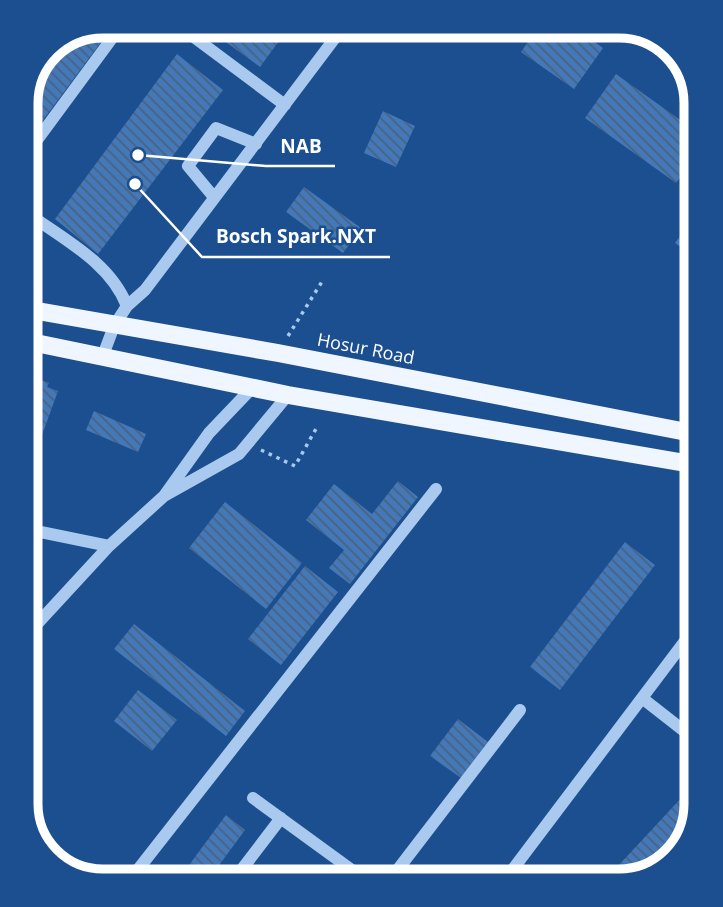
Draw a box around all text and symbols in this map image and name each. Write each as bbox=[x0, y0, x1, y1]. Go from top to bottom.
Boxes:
callout: NAB bbox=[266, 126, 335, 166]
text: NAB bbox=[280, 133, 322, 159]
callout: Bosch Spark.NXT bbox=[202, 217, 390, 257]
text: Bosch Spark.NXT bbox=[216, 223, 376, 249]
street label: Hosur Road bbox=[315, 327, 417, 369]

